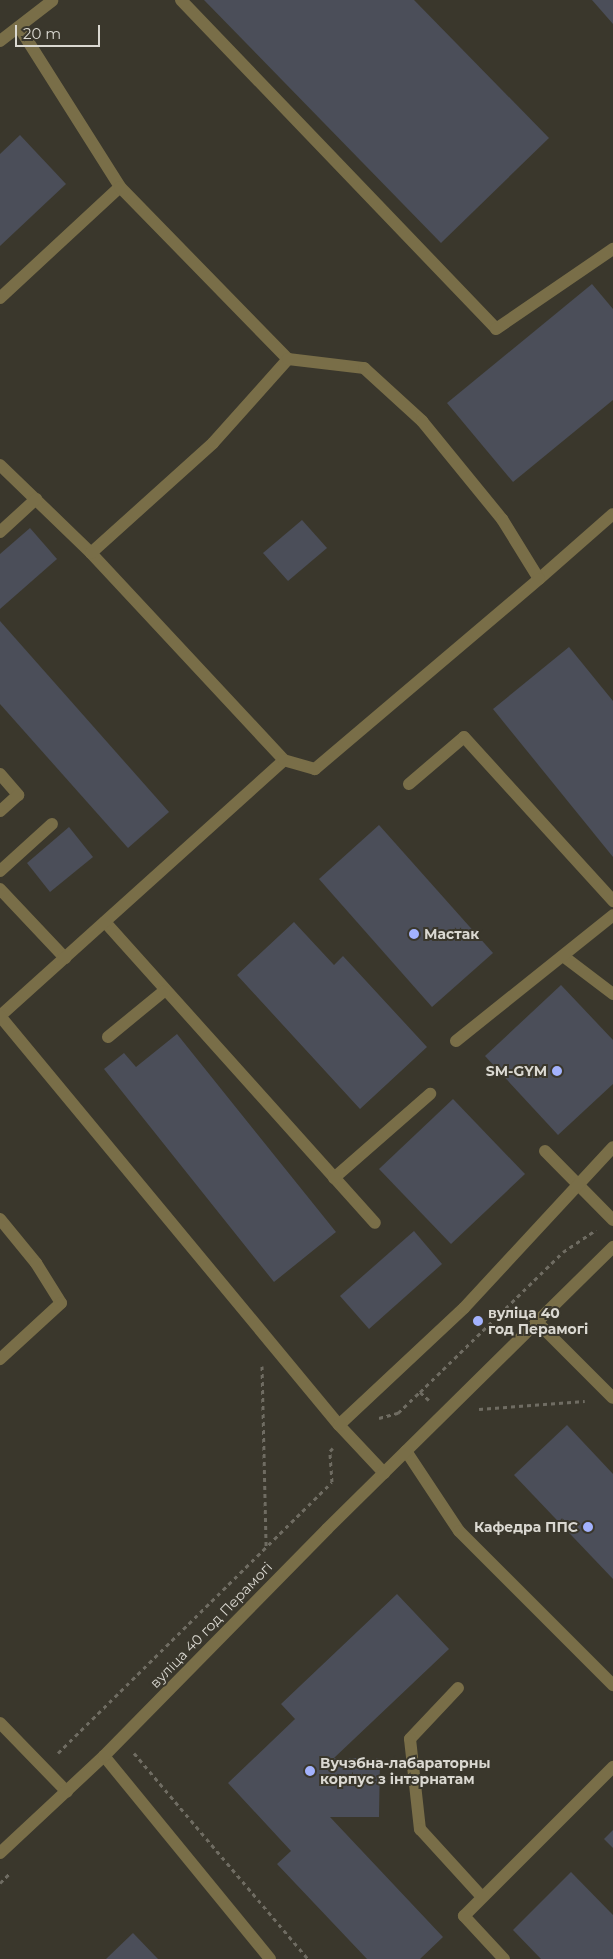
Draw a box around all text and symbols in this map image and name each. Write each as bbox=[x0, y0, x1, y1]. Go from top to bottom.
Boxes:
scale bar bbox=[18, 15, 102, 47]
text: 20 m bbox=[23, 24, 61, 43]
place label: Мастак bbox=[424, 926, 479, 942]
marker: Мастак bbox=[408, 928, 420, 940]
place label: SM-GYM bbox=[486, 1063, 547, 1079]
marker: SM-GYM bbox=[551, 1065, 563, 1077]
place label: вуліца 40 год Перамогі bbox=[488, 1305, 588, 1338]
marker: вуліца 40 год Перамогі bbox=[472, 1315, 484, 1327]
place label: Кафедра ППС bbox=[474, 1519, 578, 1535]
marker: Кафедра ППС bbox=[582, 1521, 594, 1533]
street label: вуліца 40 год Перамогі bbox=[146, 1559, 276, 1691]
place label: Вучэбна-лабараторны корпус з інтэрнатам bbox=[320, 1755, 490, 1788]
marker: Вучэбна-лабараторны корпус з інтэрнатам bbox=[304, 1765, 316, 1777]

